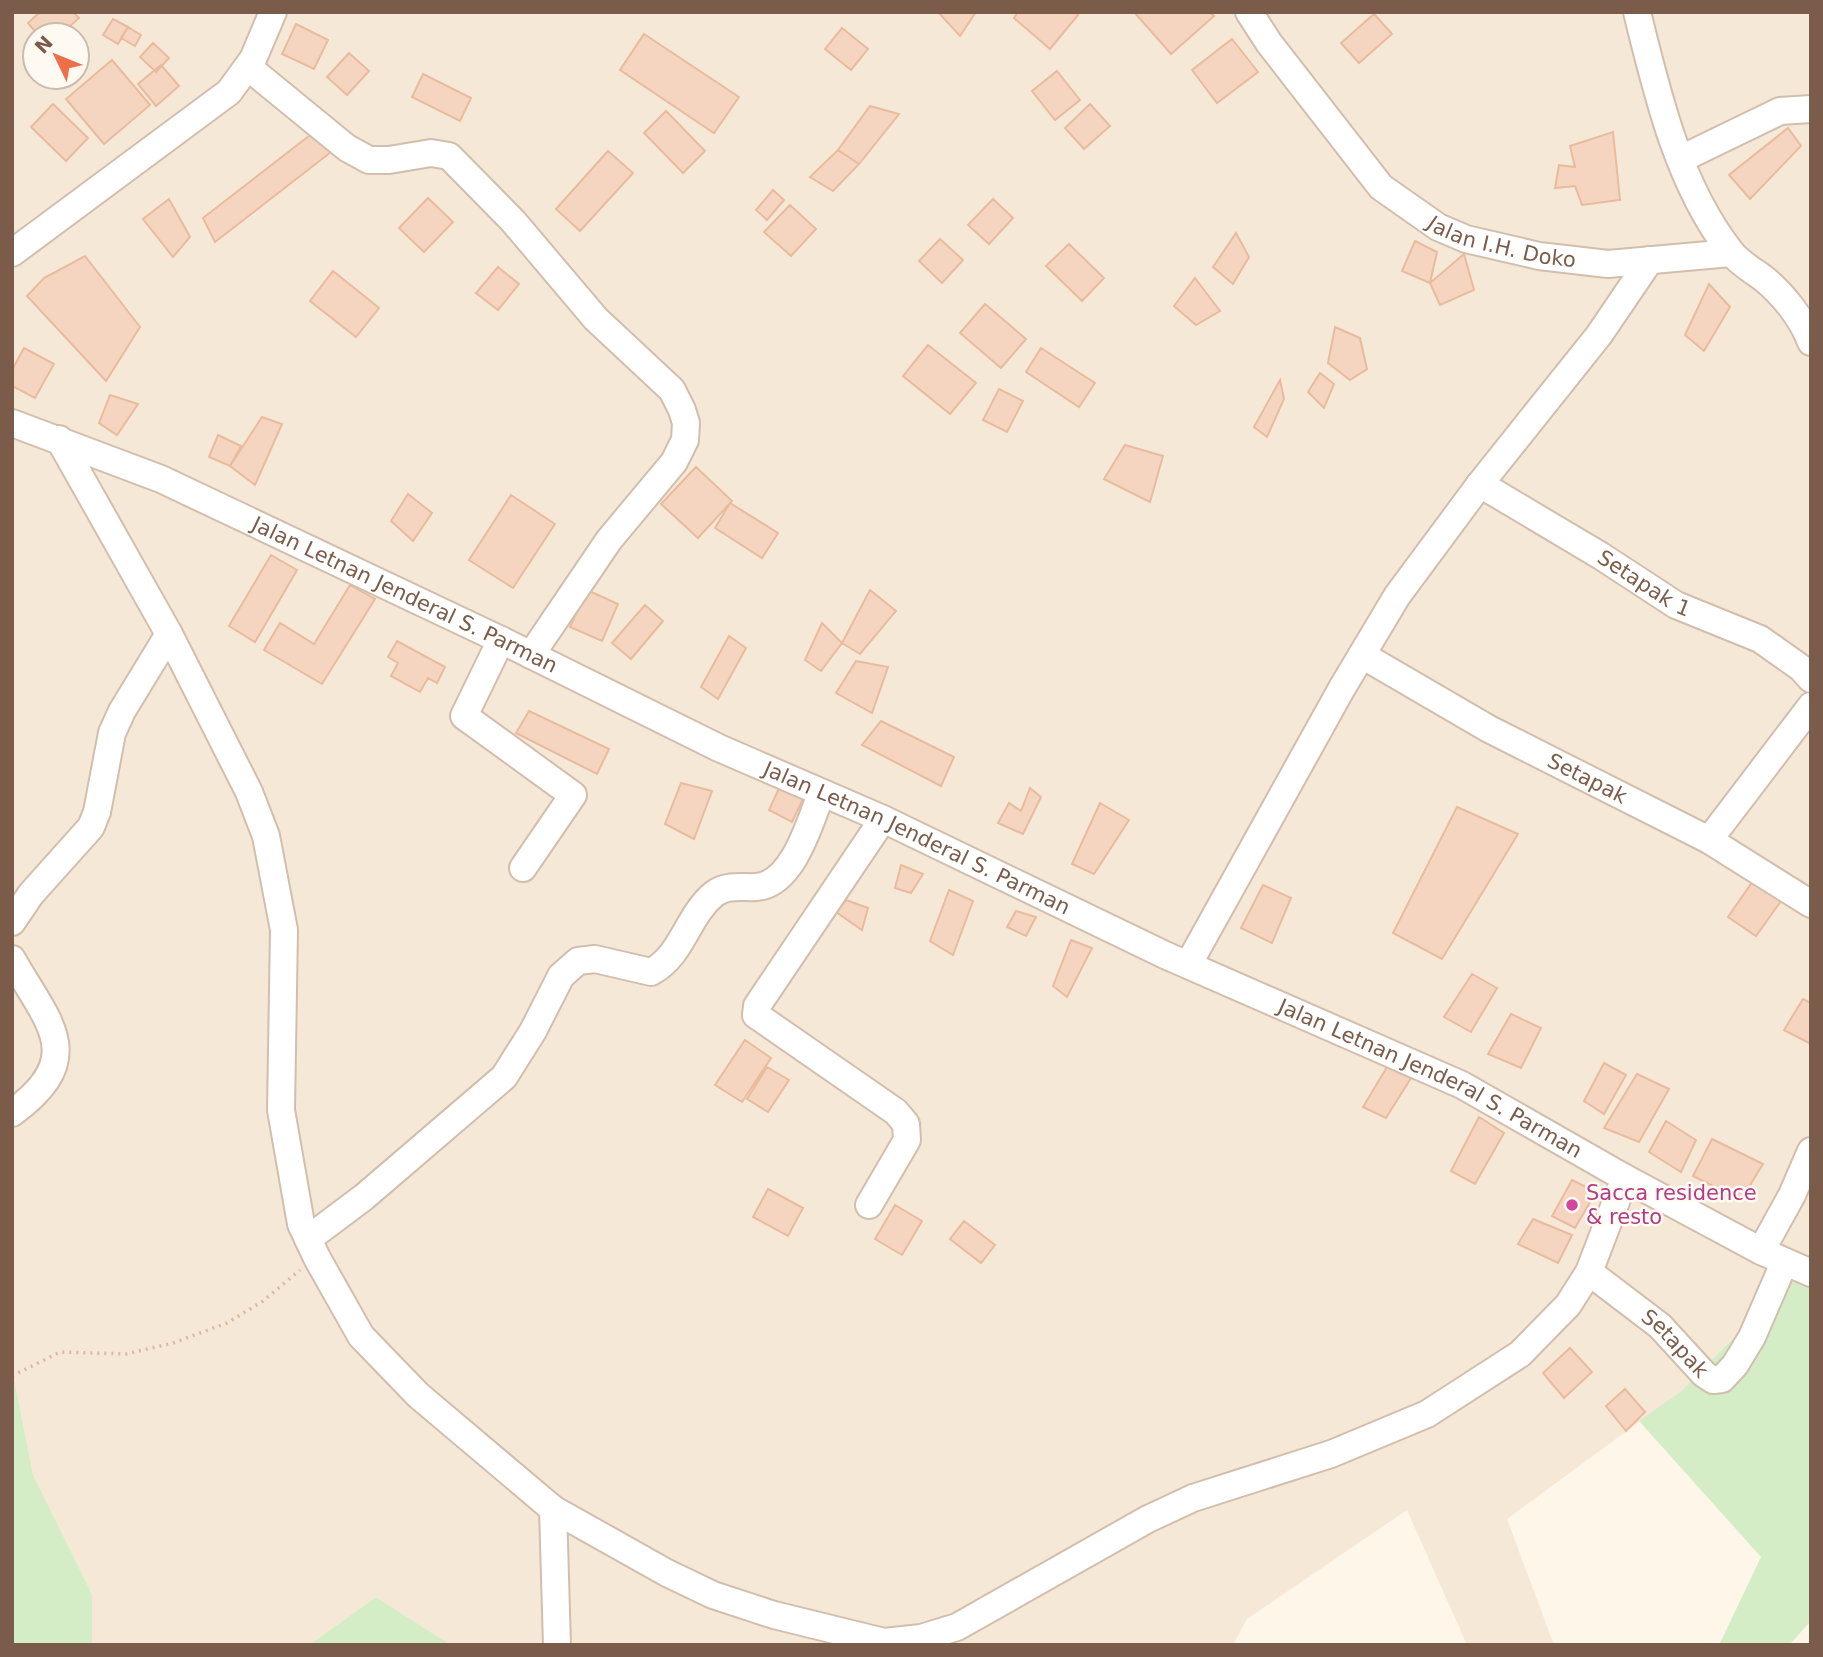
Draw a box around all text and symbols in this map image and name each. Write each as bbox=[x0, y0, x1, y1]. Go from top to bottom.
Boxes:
north arrow bbox=[21, 21, 91, 91]
text: N bbox=[30, 31, 57, 58]
street label: Jalan I.H. Doko bbox=[1421, 210, 1577, 272]
street label: Jalan Letnan Jenderal S. Parman bbox=[246, 511, 561, 678]
street label: Setapak 1 bbox=[1593, 545, 1694, 622]
street label: Setapak bbox=[1544, 749, 1632, 809]
street label: Jalan Letnan Jenderal S. Parman bbox=[758, 756, 1074, 919]
street label: Jalan Letnan Jenderal S. Parman bbox=[1273, 993, 1586, 1163]
place label: Sacca residence & resto bbox=[1586, 1181, 1757, 1229]
marker: Sacca residence & resto bbox=[1564, 1197, 1580, 1213]
street label: Setapak bbox=[1637, 1304, 1714, 1383]

